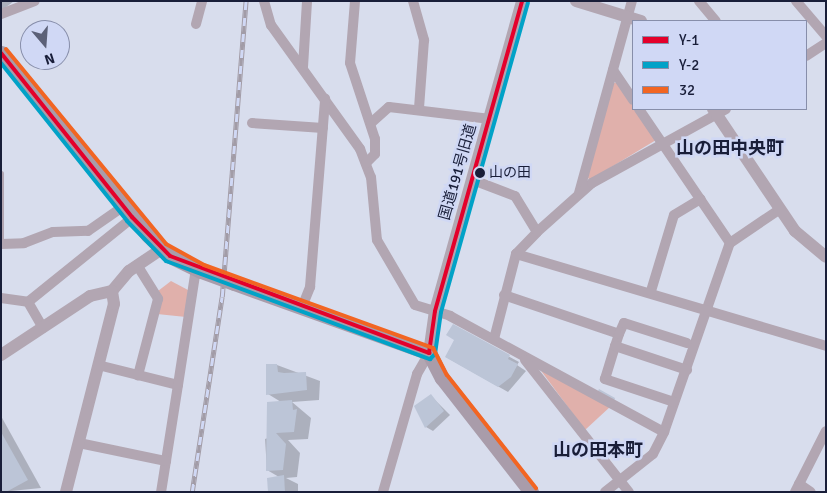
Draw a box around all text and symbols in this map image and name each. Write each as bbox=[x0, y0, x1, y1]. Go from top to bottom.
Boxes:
north arrow bbox=[20, 20, 70, 70]
legend bbox=[632, 20, 807, 110]
text: Y-1 bbox=[679, 31, 699, 49]
text: N bbox=[42, 49, 57, 68]
text: Y-2 bbox=[679, 56, 699, 74]
text: 32 bbox=[679, 81, 695, 99]
street label: 国道191号旧道 bbox=[436, 122, 480, 222]
district label: 山の田中央町 bbox=[676, 137, 784, 159]
place label: 山の田 bbox=[489, 165, 531, 181]
marker: 山の田 bbox=[475, 168, 485, 178]
district label: 山の田本町 bbox=[553, 439, 643, 461]

